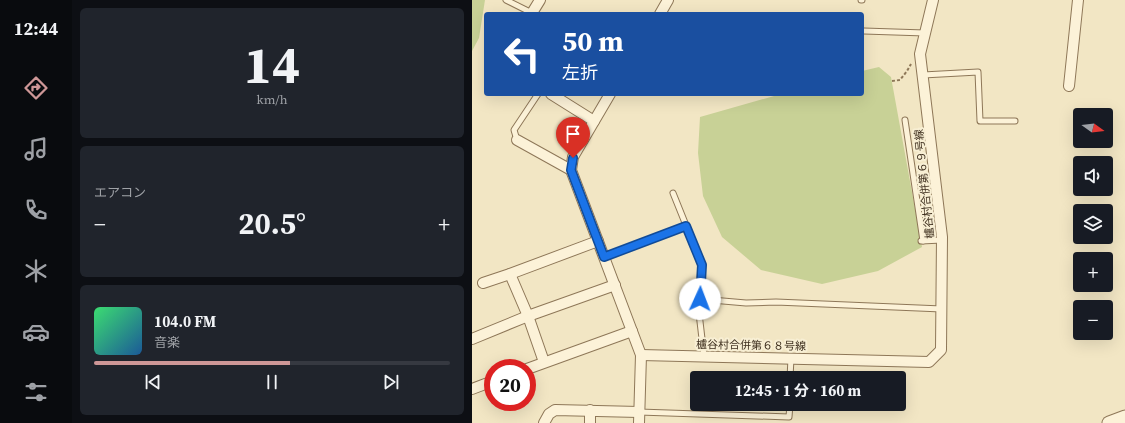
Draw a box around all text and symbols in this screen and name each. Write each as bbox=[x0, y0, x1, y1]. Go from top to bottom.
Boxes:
text: 12:44 bbox=[14, 16, 58, 41]
text: 50 m bbox=[562, 22, 624, 60]
icon: left bbox=[496, 28, 548, 80]
text: 14 bbox=[244, 29, 300, 100]
text: 左折 bbox=[562, 60, 598, 85]
icon: directions bbox=[22, 74, 50, 102]
text: km/h bbox=[257, 91, 287, 108]
north arrow bbox=[1073, 108, 1113, 148]
map controls bbox=[1073, 108, 1113, 340]
pin bbox=[556, 117, 590, 158]
icon: arrive bbox=[562, 123, 584, 145]
street label: 櫨谷村合併第６９号線 bbox=[911, 128, 938, 239]
icon: music bbox=[22, 135, 50, 163]
button: sound bbox=[1073, 156, 1113, 196]
text: エアコン bbox=[94, 184, 146, 201]
icon: phone bbox=[22, 196, 50, 224]
text: 20.5° bbox=[238, 203, 306, 244]
button: layers bbox=[1073, 204, 1113, 244]
text: − bbox=[94, 209, 106, 239]
text: + bbox=[438, 209, 450, 239]
button: + bbox=[1073, 252, 1113, 292]
icon: climate bbox=[22, 257, 50, 285]
position arrow bbox=[679, 278, 721, 320]
button: − bbox=[1073, 300, 1113, 340]
text: 104.0 FM bbox=[154, 311, 216, 332]
icon: car bbox=[22, 318, 50, 346]
text: 音楽 bbox=[154, 334, 180, 351]
street label: 櫨谷村合併第６８号線 bbox=[696, 337, 806, 354]
speed limit sign: 20 bbox=[484, 359, 536, 411]
icon: previous bbox=[142, 371, 164, 393]
icon: pause bbox=[261, 371, 283, 393]
icon: next bbox=[380, 371, 402, 393]
icon: filters bbox=[22, 378, 50, 406]
text: 12:45 · 1 分 · 160 m bbox=[735, 380, 861, 401]

